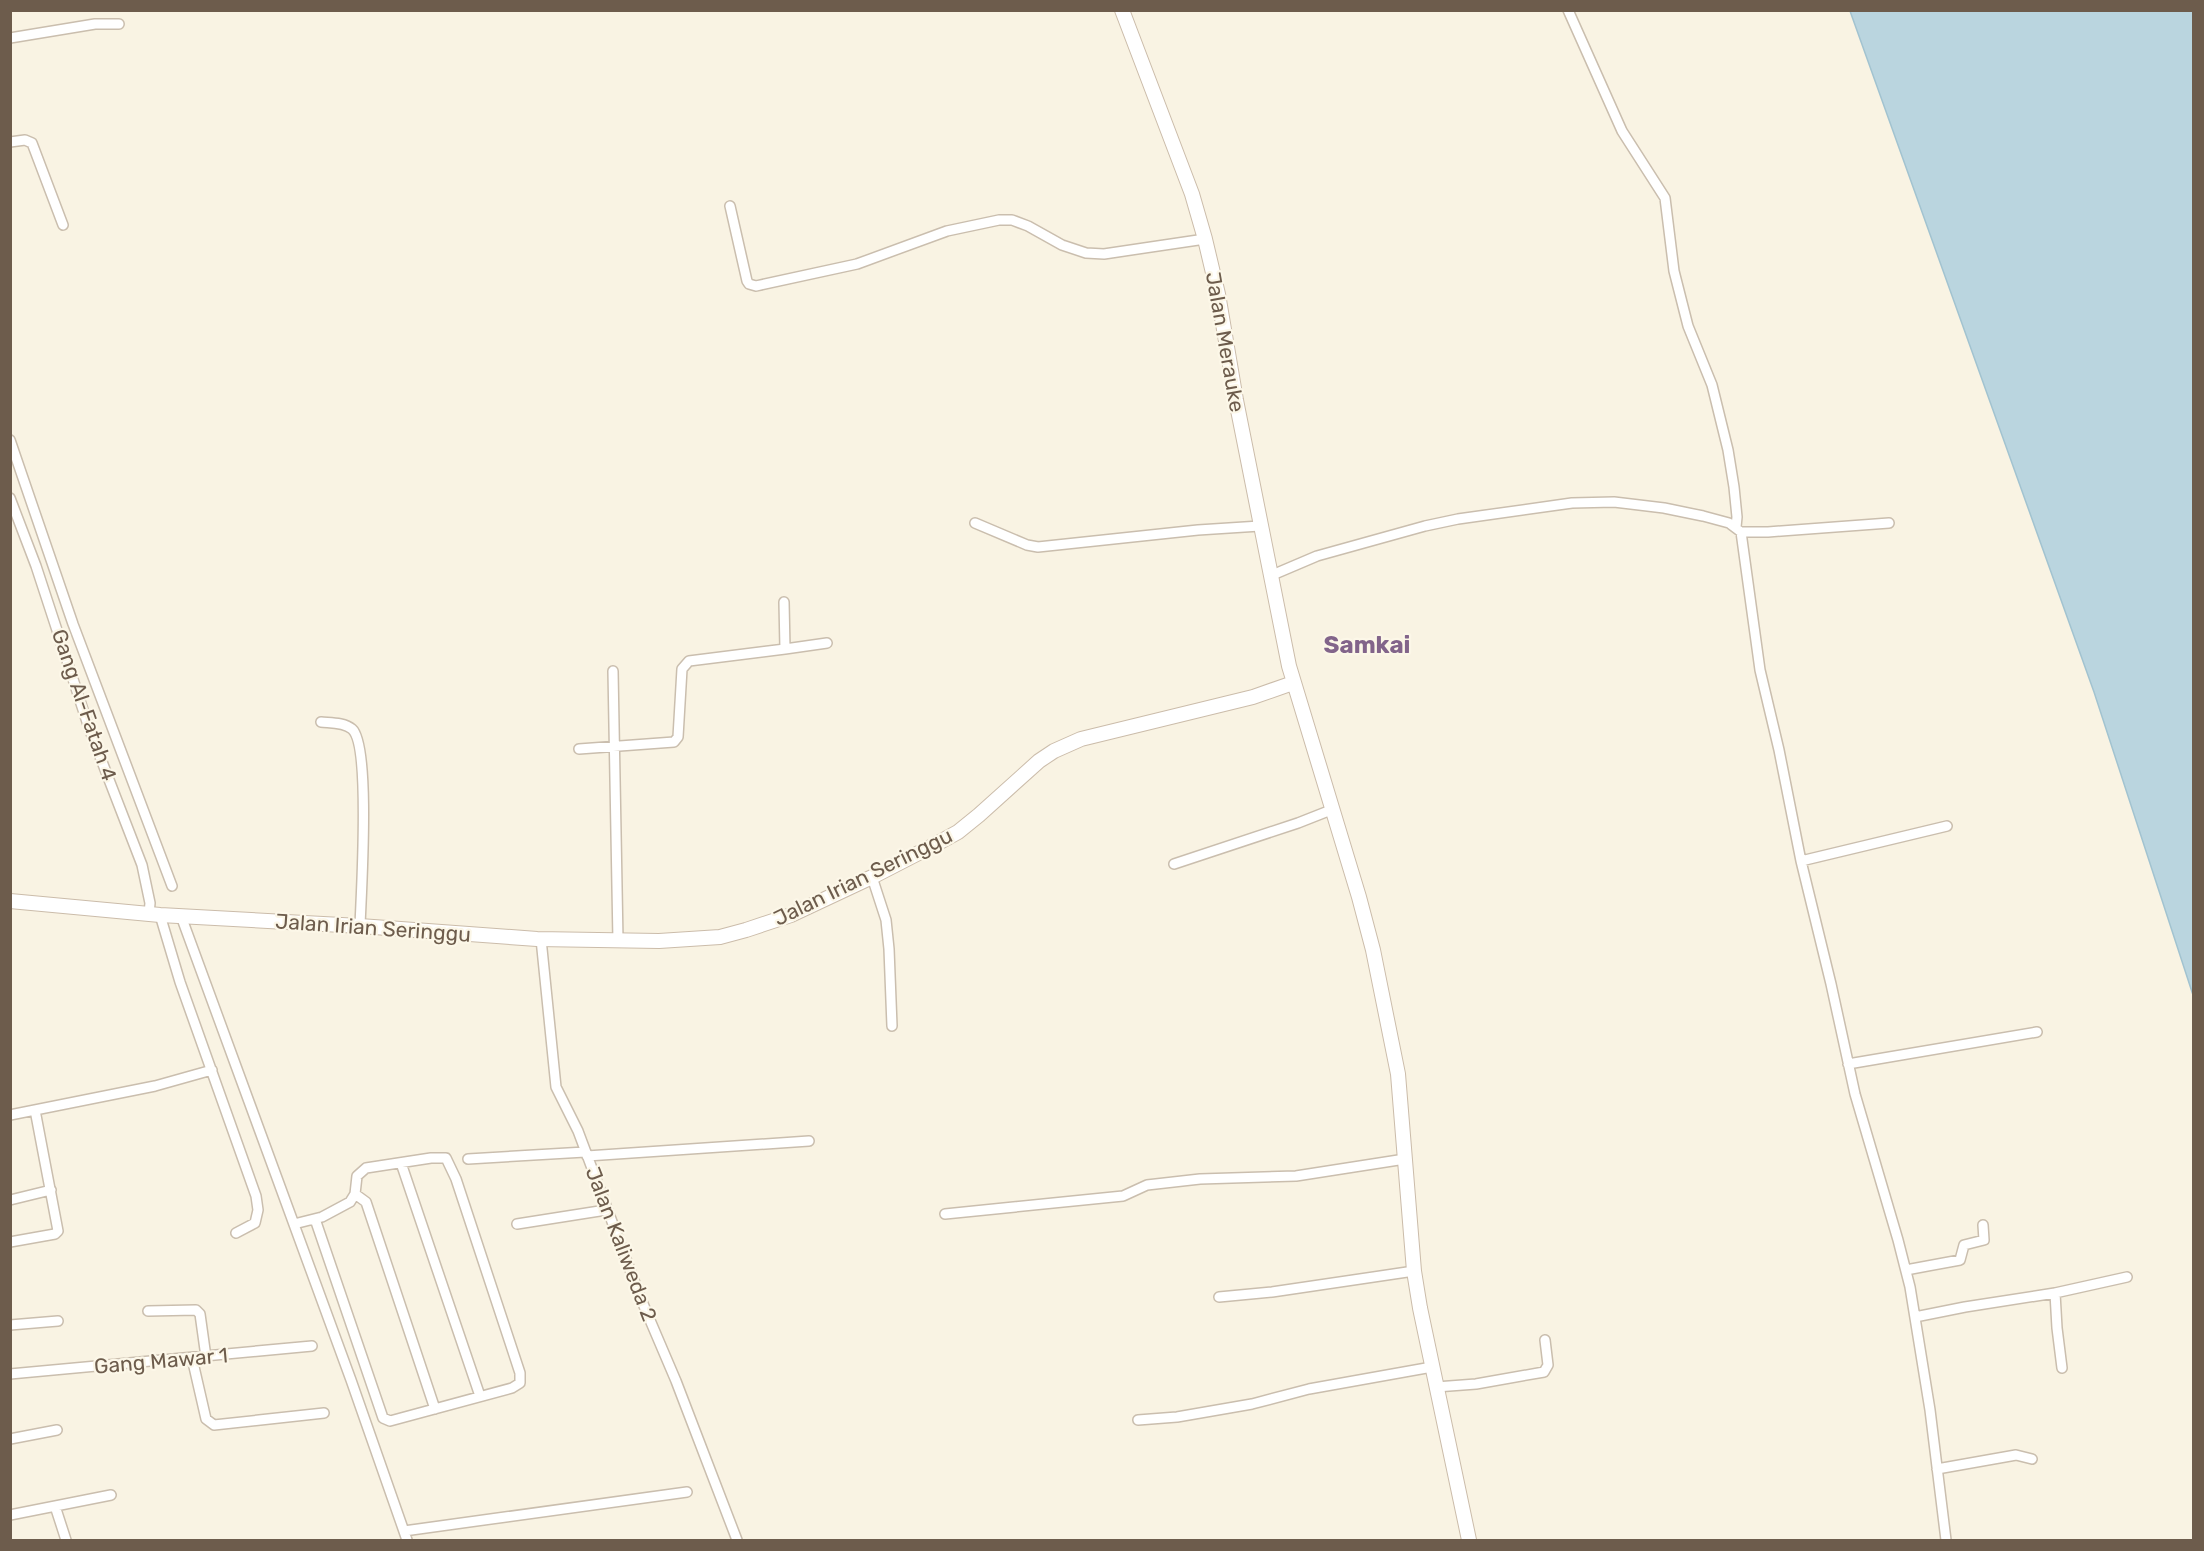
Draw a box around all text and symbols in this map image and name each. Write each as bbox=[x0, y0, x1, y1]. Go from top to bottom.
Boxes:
street label: Jalan Merauke bbox=[1201, 270, 1250, 414]
street label: Gang Al-Fatah 4 bbox=[47, 626, 122, 784]
district label: Samkai bbox=[1324, 631, 1410, 659]
street label: Jalan Irian Seringgu bbox=[769, 822, 956, 931]
street label: Jalan Irian Seringgu bbox=[274, 908, 472, 947]
street label: Jalan Kaliweda 2 bbox=[580, 1163, 662, 1325]
street label: Gang Mawar 1 bbox=[93, 1342, 229, 1379]

